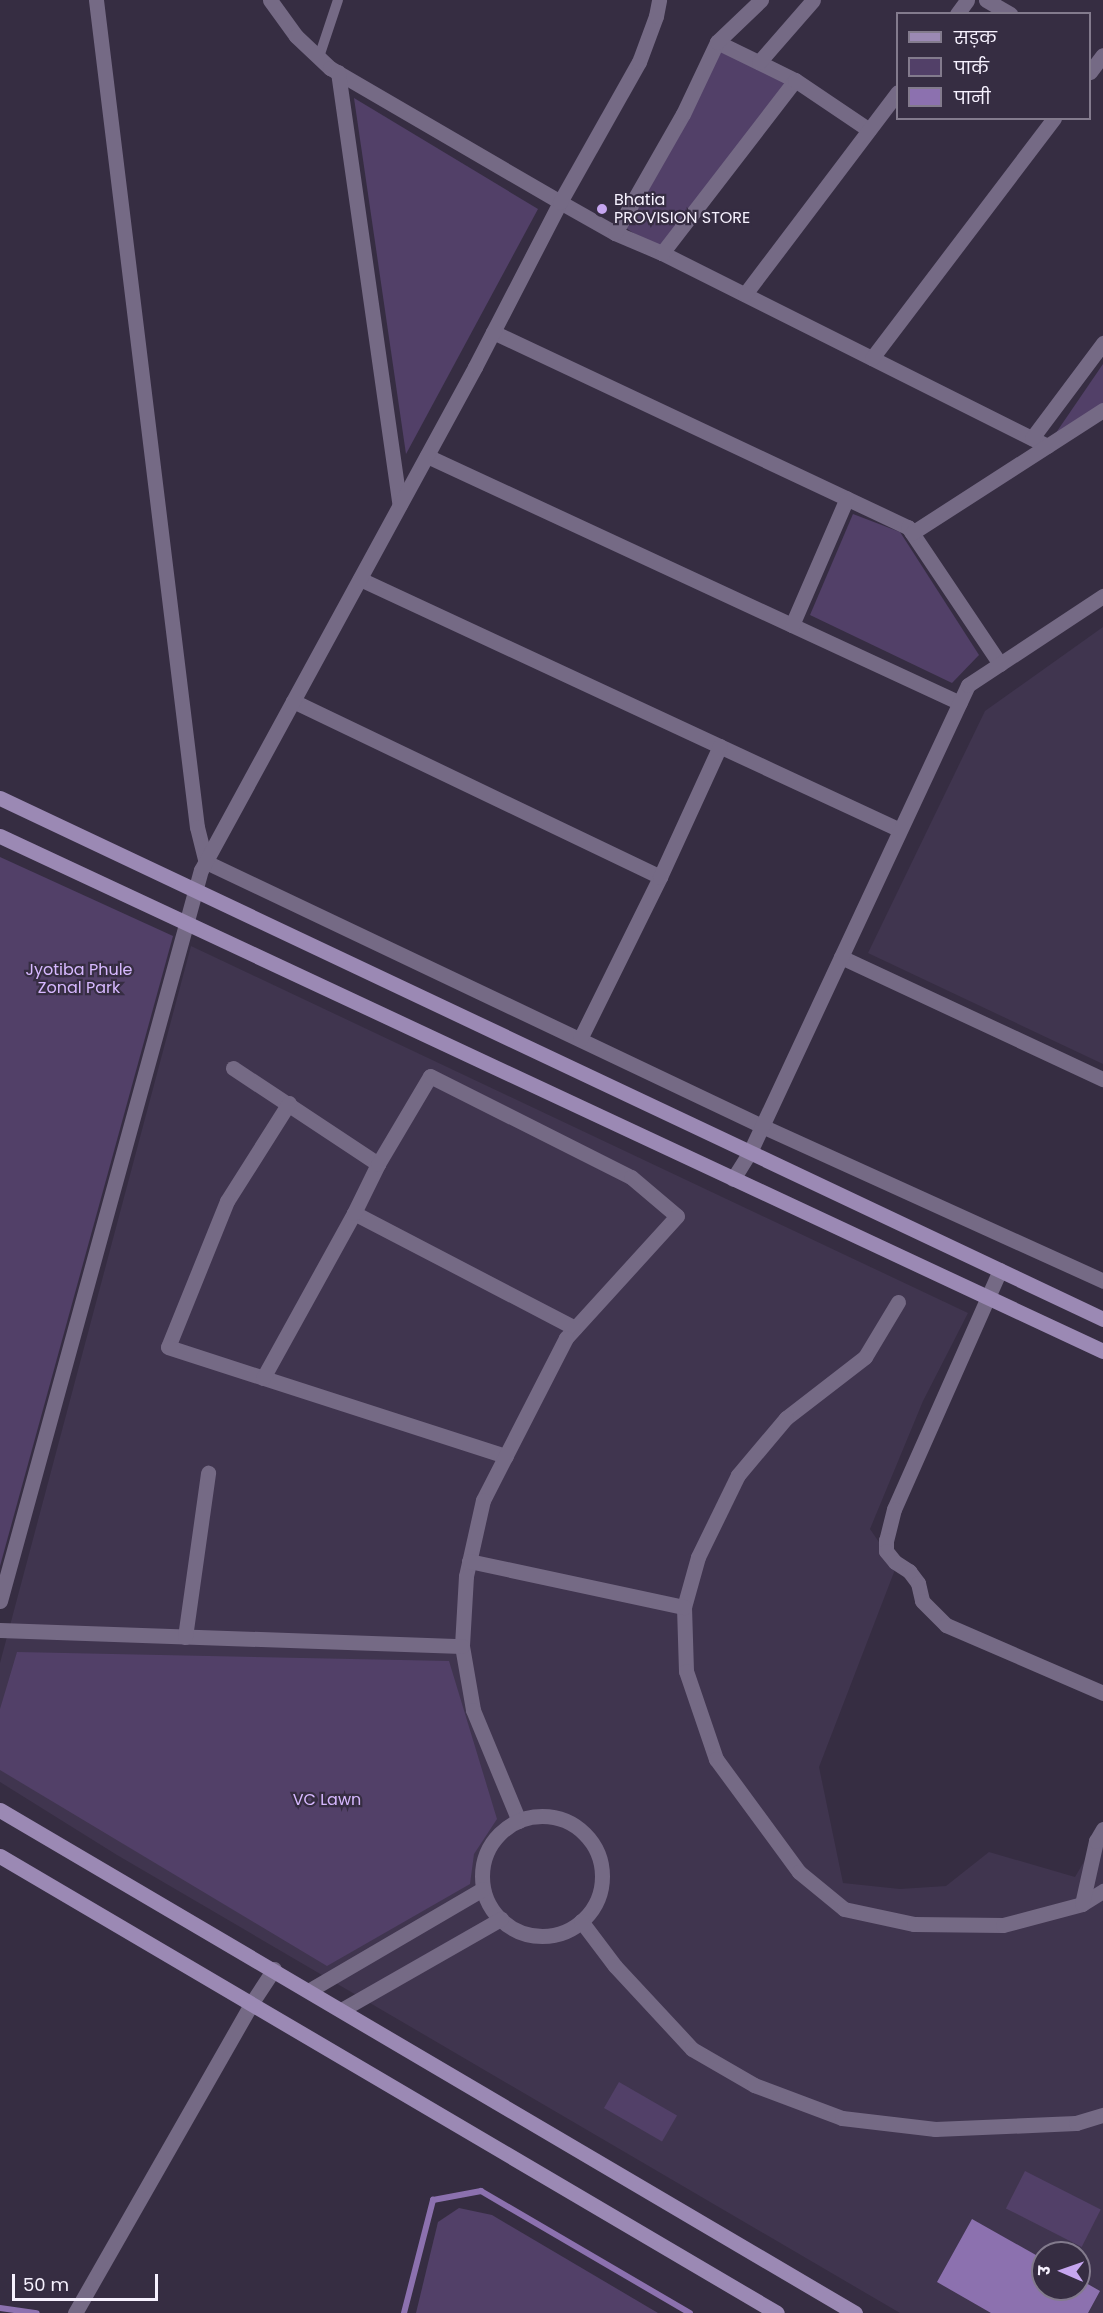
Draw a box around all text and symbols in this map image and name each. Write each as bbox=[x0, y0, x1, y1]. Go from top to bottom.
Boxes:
legend bbox=[896, 12, 1091, 120]
text: सड़क bbox=[954, 25, 997, 50]
text: पार्क bbox=[954, 55, 989, 80]
text: पानी bbox=[954, 85, 991, 110]
place label: Bhatia PROVISION STORE bbox=[614, 190, 750, 228]
marker: Bhatia PROVISION STORE bbox=[595, 202, 609, 216]
park label: Jyotiba Phule Zonal Park bbox=[26, 960, 132, 998]
park label: VC Lawn bbox=[293, 1790, 361, 1810]
north arrow bbox=[1031, 2241, 1091, 2301]
scale bar bbox=[15, 2262, 160, 2300]
text: उ bbox=[1033, 2266, 1056, 2275]
text: 50 m bbox=[23, 2272, 69, 2297]

